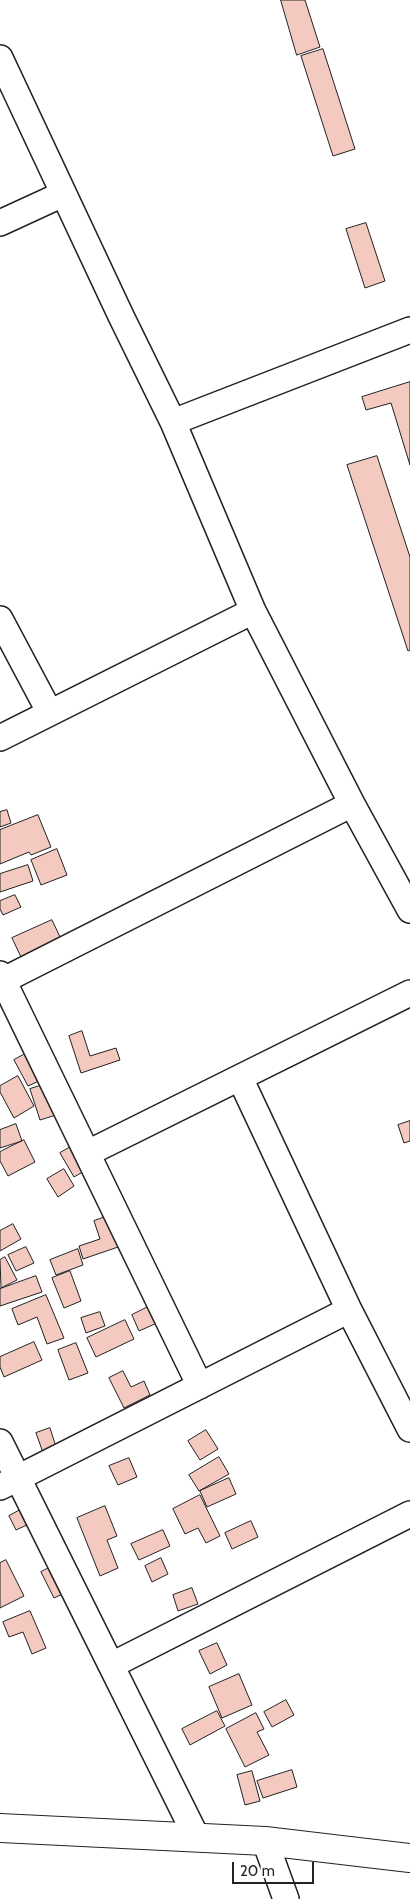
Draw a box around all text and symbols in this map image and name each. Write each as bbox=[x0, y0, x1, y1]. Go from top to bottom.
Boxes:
scale bar bbox=[235, 1852, 318, 1884]
text: 20 m bbox=[240, 1862, 275, 1880]

